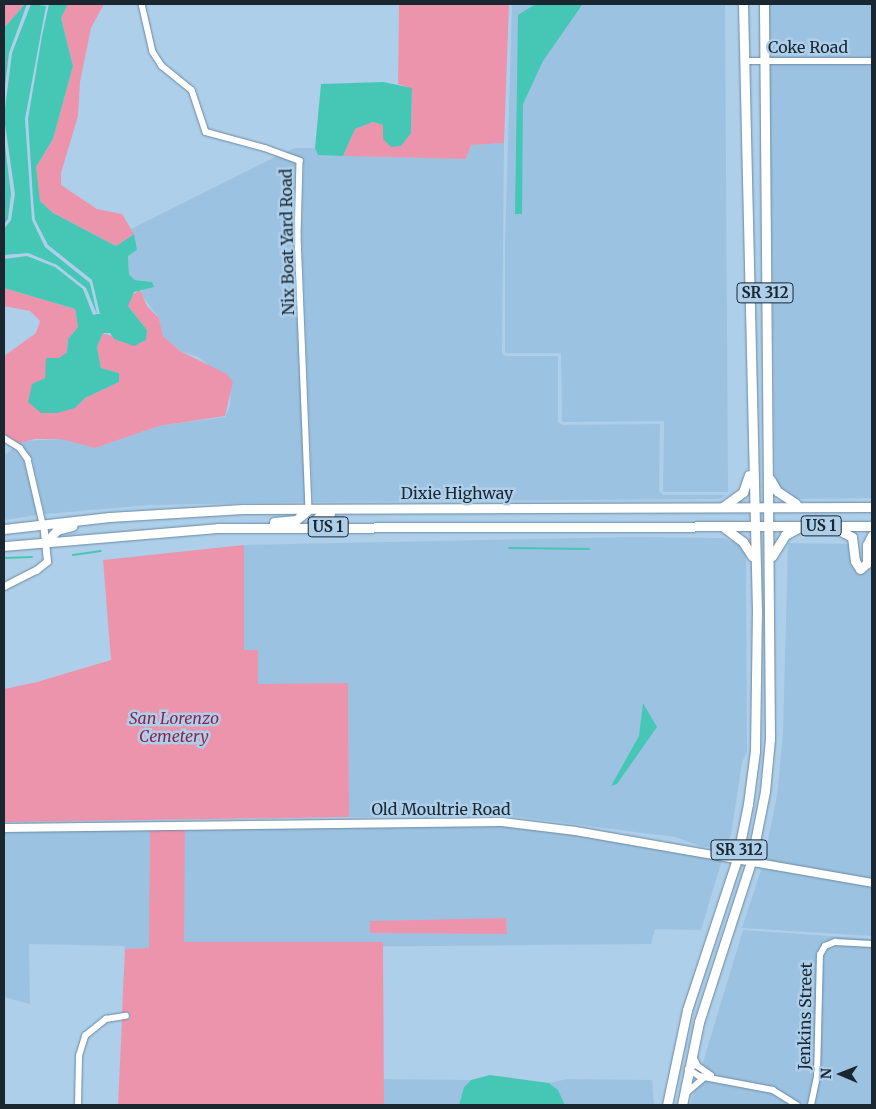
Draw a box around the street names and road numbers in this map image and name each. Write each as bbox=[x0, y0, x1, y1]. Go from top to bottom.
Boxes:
street label: Coke Road bbox=[768, 37, 848, 57]
street label: Nix Boat Yard Road bbox=[276, 169, 298, 315]
road number: SR 312 bbox=[736, 280, 794, 306]
street label: Dixie Highway bbox=[401, 483, 513, 503]
road number: US 1 bbox=[307, 514, 349, 540]
road number: US 1 bbox=[800, 514, 842, 538]
street label: Old Moultrie Road bbox=[371, 799, 511, 819]
road number: SR 312 bbox=[710, 838, 768, 862]
street label: Jenkins Street bbox=[794, 962, 816, 1070]

